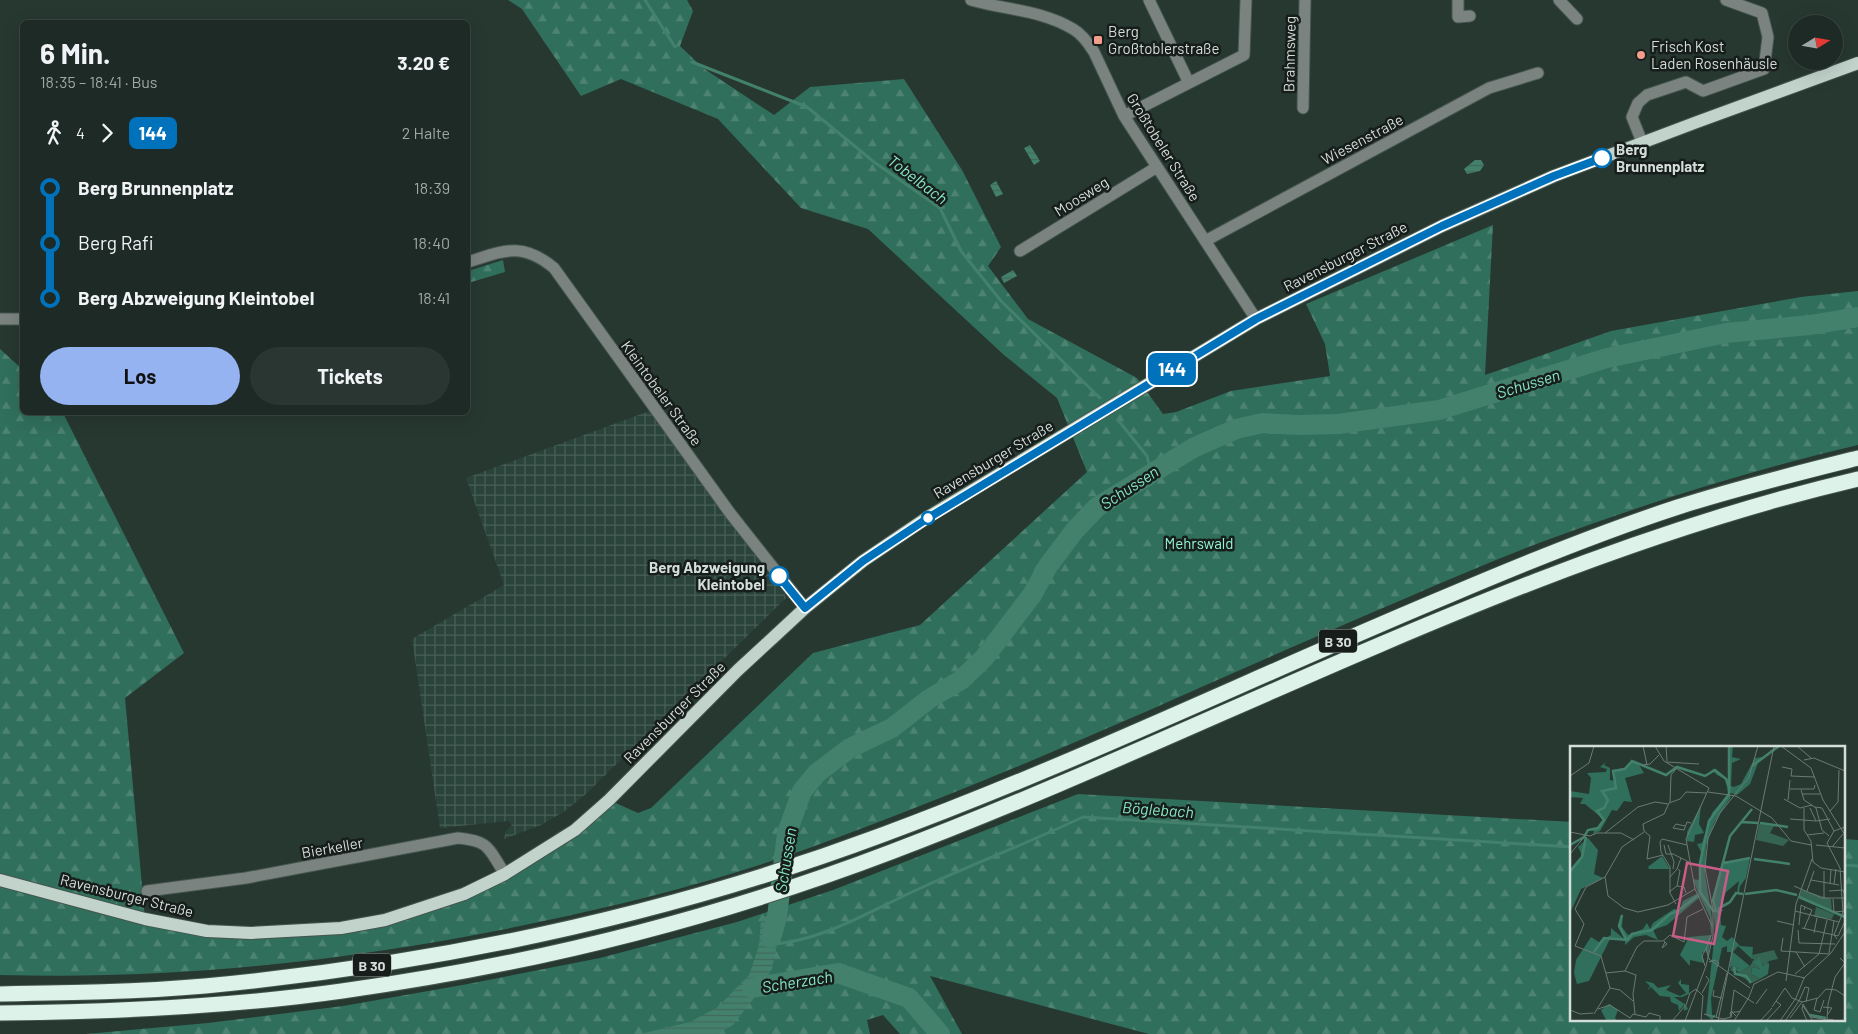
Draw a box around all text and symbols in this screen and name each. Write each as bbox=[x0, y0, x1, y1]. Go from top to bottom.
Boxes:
north arrow bbox=[1788, 15, 1842, 70]
map controls bbox=[1788, 15, 1843, 70]
street label: Brahmsweg bbox=[1279, 16, 1299, 92]
place label: Berg Großtoblerstraße bbox=[1108, 22, 1219, 57]
marker: Berg Großtoblerstraße bbox=[1092, 34, 1104, 46]
text: 6 Min. bbox=[40, 36, 110, 70]
place label: Frisch Kost Laden Rosenhäusle bbox=[1651, 37, 1777, 72]
marker: Frisch Kost Laden Rosenhäusle bbox=[1635, 49, 1647, 61]
text: 3.20 € bbox=[397, 51, 450, 74]
text: 18:35 – 18:41 · Bus bbox=[40, 72, 158, 91]
street label: Großtobeler Straße bbox=[1124, 90, 1204, 204]
street label: Wiesenstraße bbox=[1318, 110, 1406, 168]
icon: walk bbox=[40, 119, 68, 147]
icon: forward bbox=[93, 119, 121, 147]
text: 144 bbox=[139, 122, 167, 144]
text: 4 bbox=[76, 123, 85, 142]
text: 2 Halte bbox=[402, 123, 450, 142]
place label: Berg Brunnenplatz bbox=[1616, 140, 1705, 175]
marker: Berg Brunnenplatz bbox=[1592, 148, 1612, 168]
water label: Tobelbach bbox=[884, 150, 952, 208]
street label: Moosweg bbox=[1051, 172, 1111, 220]
text: Berg Brunnenplatz bbox=[78, 176, 233, 199]
text: 18:39 bbox=[414, 178, 450, 197]
street label: Ravensburger Straße bbox=[1280, 217, 1410, 295]
text: Berg Rafi bbox=[78, 231, 154, 254]
text: 18:40 bbox=[413, 233, 450, 252]
text: Berg Abzweigung Kleintobel bbox=[78, 286, 314, 309]
text: 18:41 bbox=[418, 288, 450, 307]
street label: Kleintobeler Straße bbox=[618, 337, 706, 449]
button: Los bbox=[40, 347, 240, 405]
button: Tickets bbox=[250, 347, 450, 405]
line badge: 144 bbox=[1143, 353, 1201, 385]
text: 144 bbox=[1158, 358, 1186, 380]
water label: Schussen bbox=[1494, 364, 1562, 402]
street label: Ravensburger Straße bbox=[930, 416, 1056, 502]
water label: Schussen bbox=[1096, 461, 1162, 513]
unlabelled marker bbox=[921, 511, 935, 525]
park label: Mehrswald bbox=[1165, 534, 1233, 552]
place label: Berg Abzweigung Kleintobel bbox=[649, 558, 765, 593]
marker: Berg Abzweigung Kleintobel bbox=[769, 566, 789, 586]
road number: B 30 bbox=[1319, 630, 1357, 652]
street label: Ravensburger Straße bbox=[619, 657, 729, 767]
inset map bbox=[1570, 746, 1846, 1022]
water label: Böglebach bbox=[1122, 797, 1194, 821]
water label: Schussen bbox=[771, 826, 799, 894]
street label: Bierkeller bbox=[300, 833, 365, 861]
street label: Ravensburger Straße bbox=[59, 870, 195, 920]
road number: B 30 bbox=[353, 954, 391, 976]
water label: Scherzach bbox=[760, 966, 834, 996]

